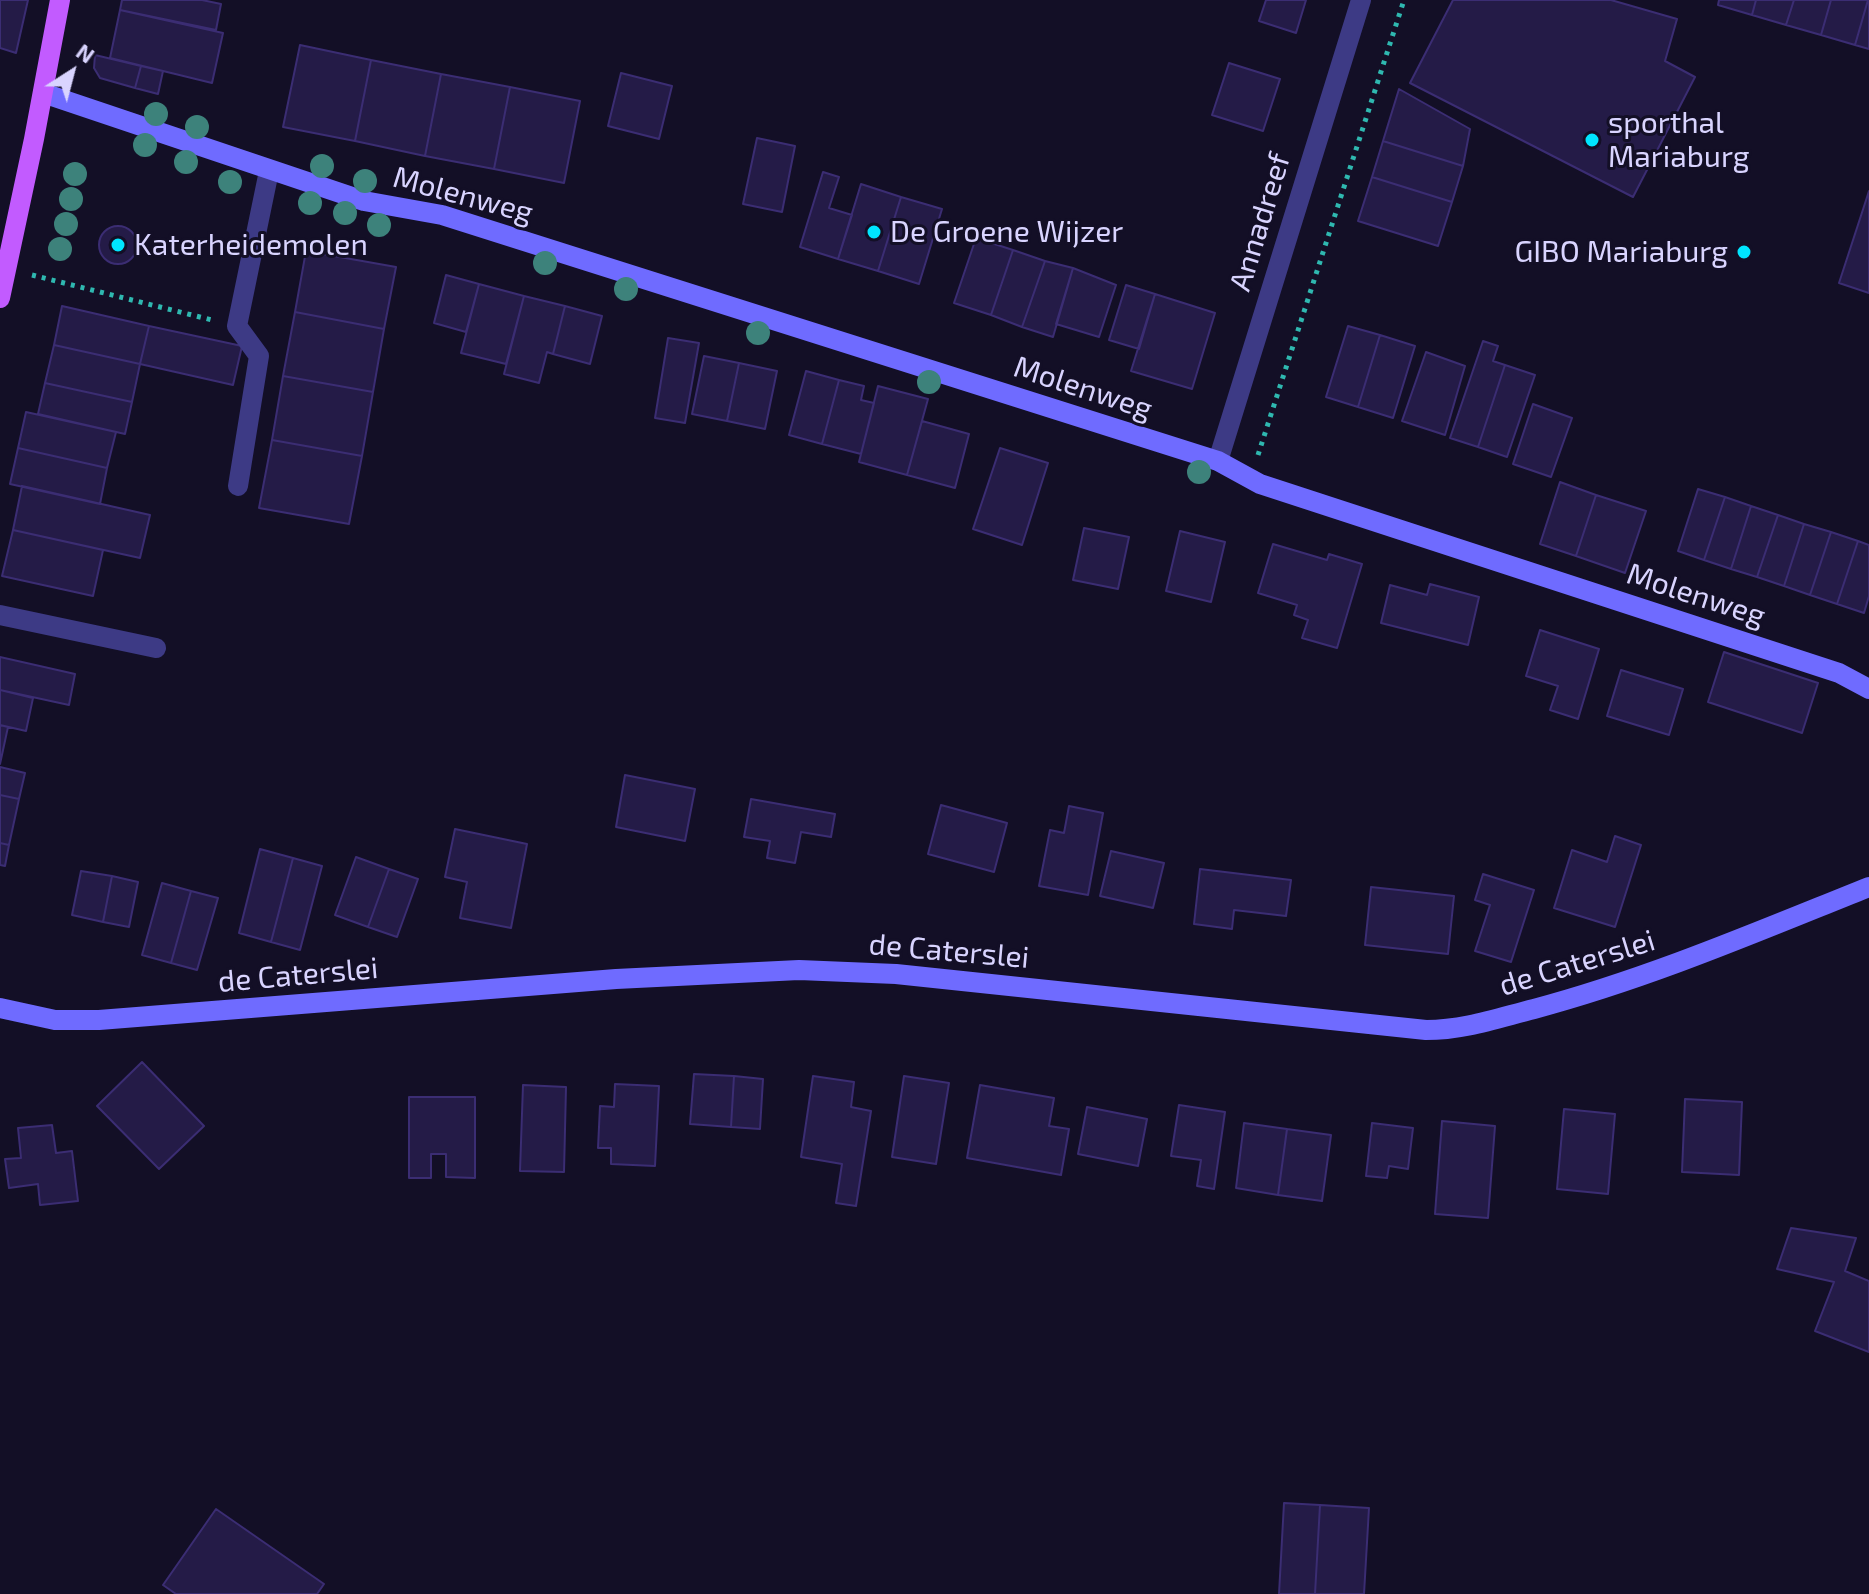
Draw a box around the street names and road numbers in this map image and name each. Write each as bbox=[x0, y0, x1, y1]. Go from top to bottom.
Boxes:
street label: Annadreef bbox=[1222, 149, 1298, 295]
street label: Molenweg bbox=[389, 159, 537, 231]
street label: Molenweg bbox=[1009, 349, 1157, 427]
street label: Molenweg bbox=[1622, 556, 1770, 634]
street label: de Caterslei bbox=[1495, 922, 1659, 1004]
street label: de Caterslei bbox=[867, 926, 1031, 976]
street label: de Caterslei bbox=[216, 950, 380, 1000]

